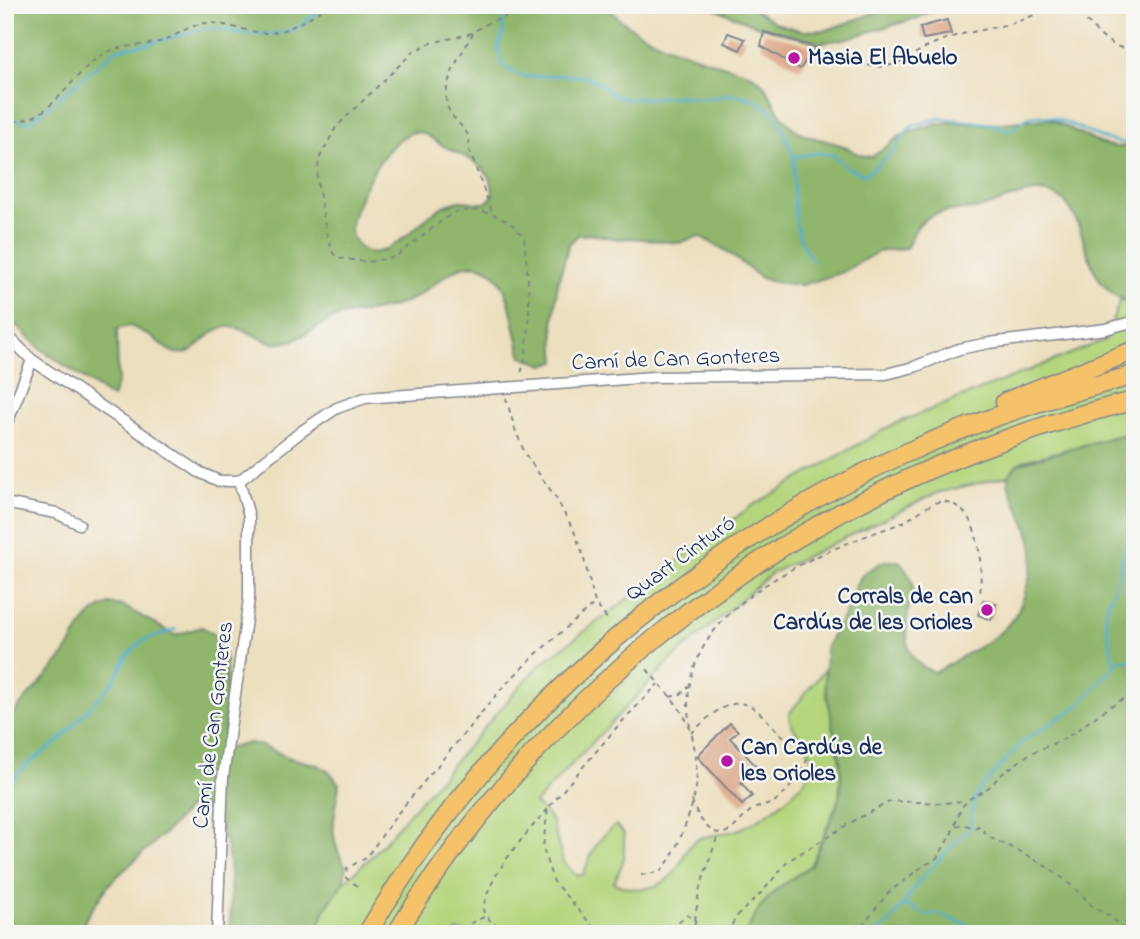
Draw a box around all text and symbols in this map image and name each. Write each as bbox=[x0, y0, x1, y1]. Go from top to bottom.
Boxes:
place label: Masia El Abuelo bbox=[808, 42, 958, 75]
marker: Masia El Abuelo bbox=[786, 50, 802, 66]
street label: Camí de Can Gonteres bbox=[571, 340, 781, 380]
street label: Quart Cinturó bbox=[619, 508, 743, 610]
place label: Corrals de can Cardús de les Orioles bbox=[773, 581, 973, 640]
marker: Corrals de can Cardús de les Orioles bbox=[979, 602, 995, 618]
street label: Camí de Can Gonteres bbox=[185, 619, 243, 831]
place label: Can Cardús de les Orioles bbox=[741, 732, 883, 791]
marker: Can Cardús de les Orioles bbox=[719, 753, 735, 769]

